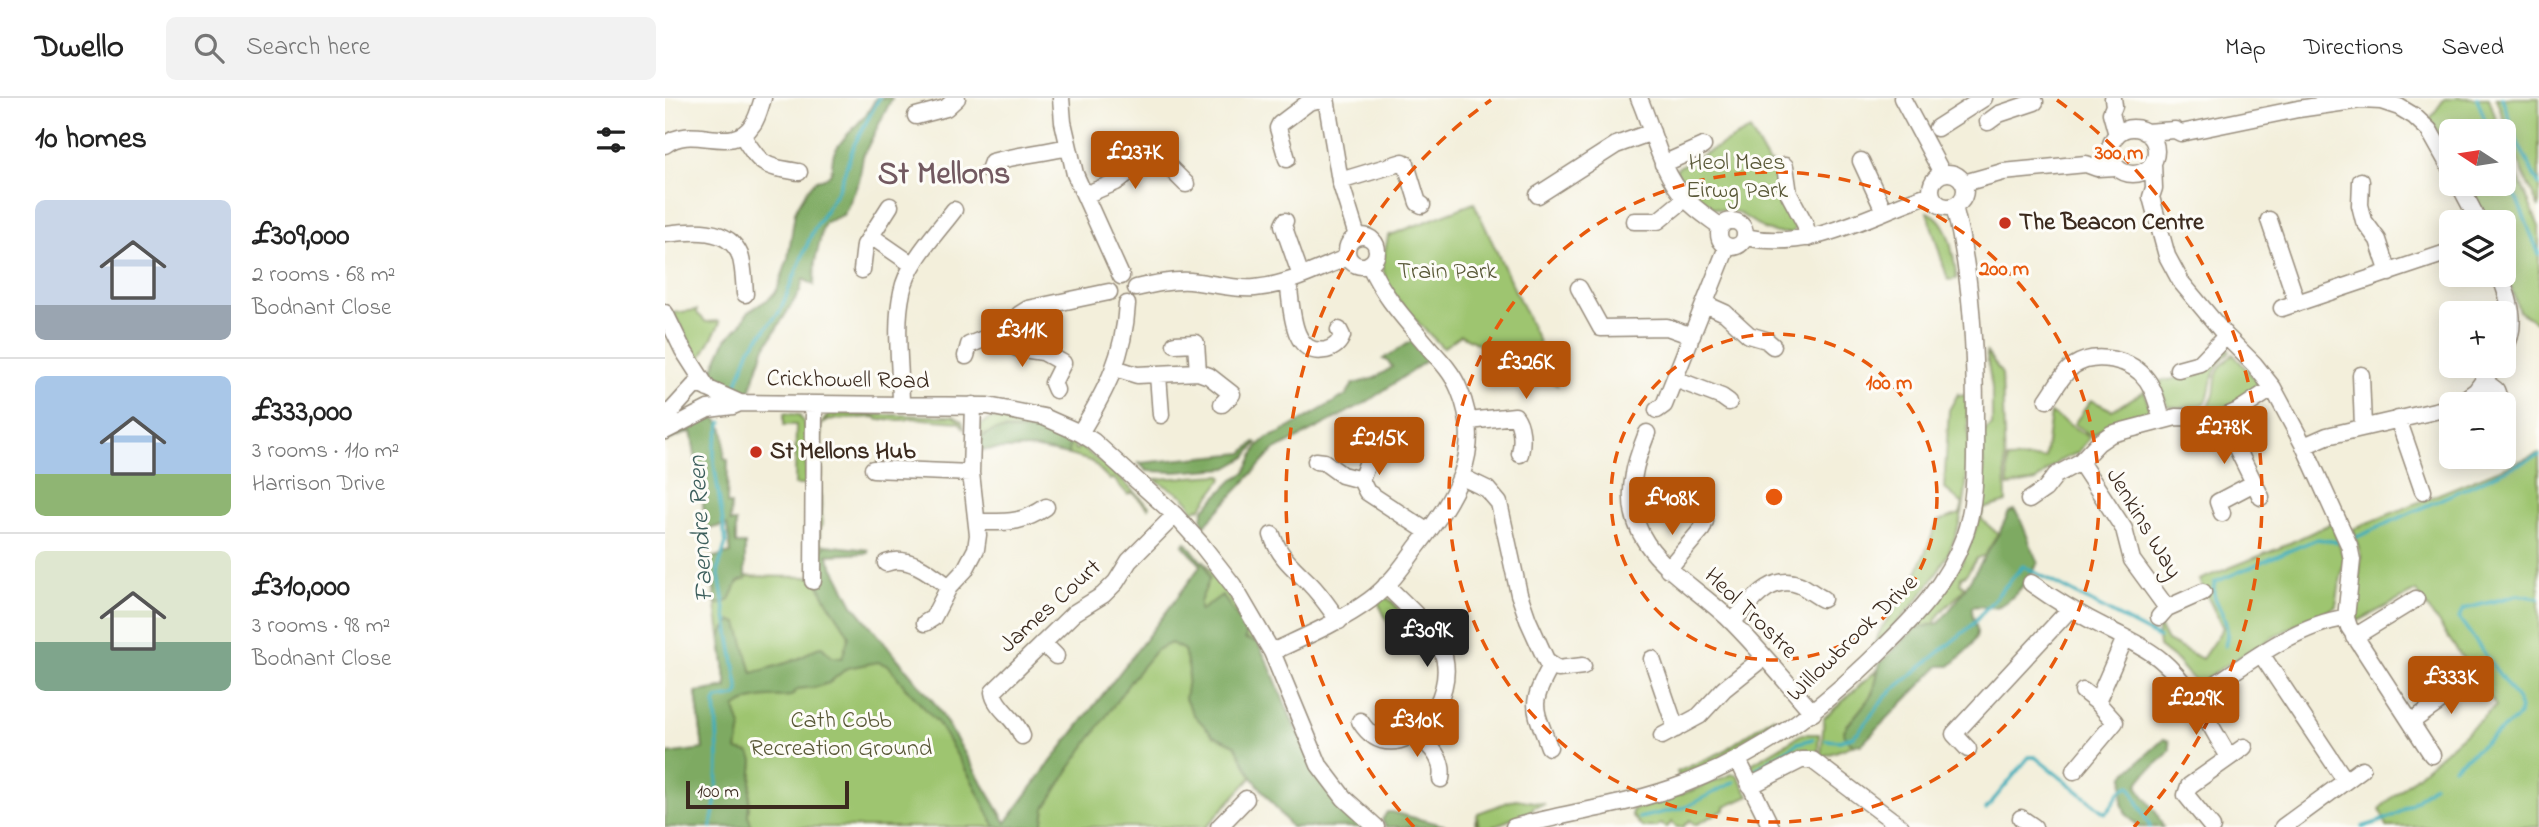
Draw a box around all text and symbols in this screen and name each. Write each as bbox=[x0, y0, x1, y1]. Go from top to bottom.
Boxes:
search box bbox=[166, 17, 656, 80]
text: Dwello bbox=[35, 24, 124, 72]
icon: search bbox=[190, 29, 228, 67]
text: Search here bbox=[246, 29, 370, 67]
text: Map bbox=[2225, 31, 2266, 66]
text: Directions bbox=[2304, 31, 2403, 66]
text: Saved bbox=[2441, 31, 2504, 66]
text: 10 homes bbox=[35, 118, 147, 162]
north arrow bbox=[2439, 119, 2517, 196]
map controls bbox=[2439, 119, 2516, 469]
icon: filters bbox=[592, 121, 630, 159]
pin: £237K bbox=[1086, 132, 1184, 191]
text: £237K bbox=[1107, 137, 1163, 170]
text: 300 m bbox=[2094, 139, 2143, 169]
park label: Heol Maes Eirwg Park bbox=[1686, 146, 1789, 209]
district label: St Mellons bbox=[878, 152, 1010, 199]
place label: The Beacon Centre bbox=[2019, 206, 2205, 241]
button: layers bbox=[2439, 210, 2516, 287]
text: £309,000 bbox=[252, 215, 349, 259]
marker: The Beacon Centre bbox=[1997, 215, 2013, 231]
icon: home bbox=[91, 228, 175, 312]
park label: Train Park bbox=[1397, 255, 1497, 290]
text: 200 m bbox=[1978, 255, 2029, 285]
text: 2 rooms · 68 m² bbox=[252, 259, 395, 292]
text: Bodnant Close bbox=[252, 292, 391, 325]
button: + bbox=[2439, 301, 2516, 378]
pin: £311K bbox=[973, 310, 1071, 369]
text: £311K bbox=[997, 315, 1047, 348]
pin: £326K bbox=[1477, 342, 1575, 401]
text: £326K bbox=[1498, 347, 1554, 380]
street label: Crickhowell Road bbox=[766, 362, 930, 400]
text: 100 m bbox=[1866, 369, 1912, 399]
text: £333,000 bbox=[252, 391, 352, 435]
button: − bbox=[2439, 392, 2516, 469]
icon: home bbox=[91, 404, 175, 488]
pin: £278K bbox=[2175, 406, 2273, 466]
text: £278K bbox=[2196, 412, 2252, 445]
pin: £215K bbox=[1330, 418, 1428, 477]
text: £215K bbox=[1350, 423, 1408, 456]
text: 3 rooms · 110 m² bbox=[252, 435, 399, 468]
place label: St Mellons Hub bbox=[770, 435, 916, 470]
marker: St Mellons Hub bbox=[748, 444, 764, 460]
water label: Faendre Reen bbox=[679, 454, 725, 603]
street label: Jenkins Way bbox=[2095, 462, 2190, 587]
text: Harrison Drive bbox=[252, 468, 385, 501]
pin: £408K bbox=[1623, 478, 1721, 537]
text: £408K bbox=[1645, 483, 1699, 516]
centre of rings bbox=[1762, 485, 1786, 509]
street label: James Court bbox=[992, 551, 1110, 663]
street label: Heol Trostre bbox=[1695, 560, 1805, 668]
text: £310,000 bbox=[252, 566, 350, 610]
street label: Willowbrook Drive bbox=[1779, 567, 1927, 711]
icon: home bbox=[91, 579, 175, 663]
text: 3 rooms · 98 m² bbox=[252, 610, 390, 643]
pin: £309K bbox=[1378, 610, 1476, 669]
text: £309K bbox=[1401, 615, 1453, 648]
text: Bodnant Close bbox=[252, 643, 391, 676]
pin: £333K bbox=[2402, 656, 2500, 716]
text: £333K bbox=[2424, 662, 2478, 695]
pin: £229K bbox=[2147, 678, 2245, 737]
text: £229K bbox=[2168, 683, 2224, 716]
pin: £310K bbox=[1368, 700, 1466, 759]
park label: Cath Cobb Recreation Ground bbox=[750, 704, 933, 767]
text: £310K bbox=[1391, 705, 1443, 738]
scale bar bbox=[686, 778, 849, 810]
text: 100 m bbox=[697, 779, 739, 806]

